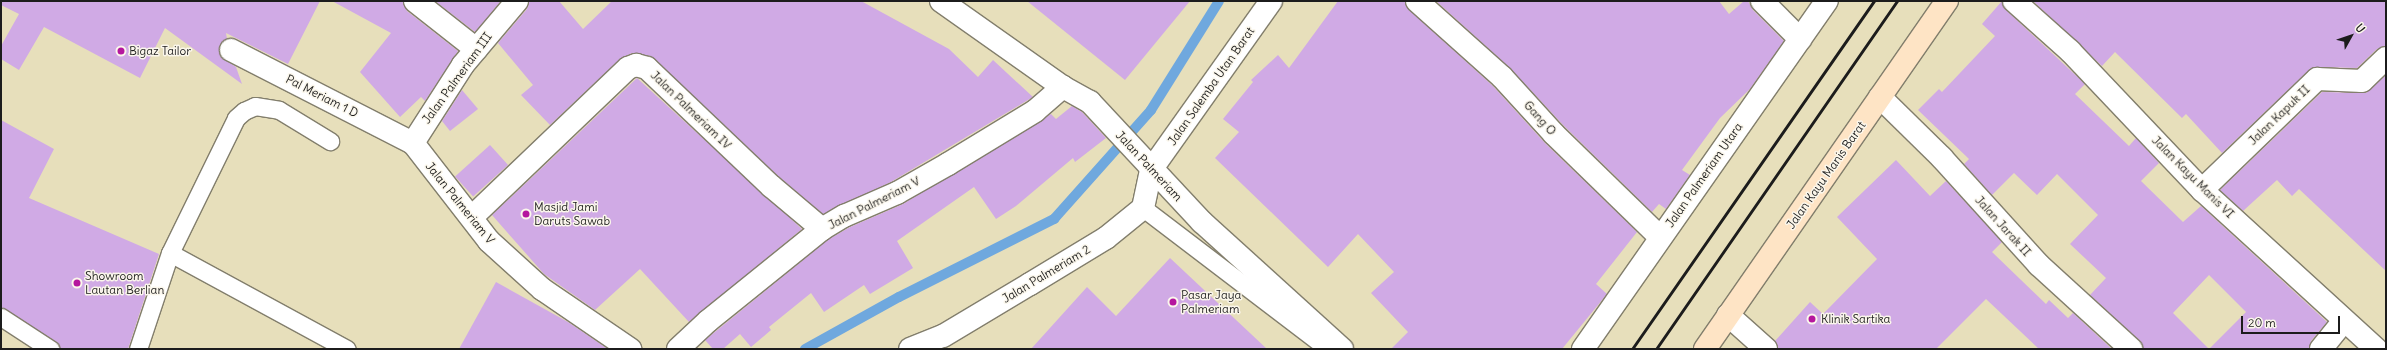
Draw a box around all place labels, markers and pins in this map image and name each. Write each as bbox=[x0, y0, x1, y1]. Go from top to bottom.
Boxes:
place label: Bigaz Tailor bbox=[129, 44, 191, 58]
marker: Bigaz Tailor bbox=[116, 46, 126, 56]
place label: Masjid Jami Daruts Sawab bbox=[534, 200, 610, 228]
marker: Masjid Jami Daruts Sawab bbox=[521, 209, 531, 219]
place label: Showroom Lautan Berlian bbox=[85, 269, 164, 297]
marker: Showroom Lautan Berlian bbox=[72, 278, 82, 288]
place label: Pasar Jaya Palmeriam bbox=[1181, 288, 1241, 316]
marker: Pasar Jaya Palmeriam bbox=[1168, 297, 1178, 307]
place label: Klinik Sartika bbox=[1821, 312, 1890, 326]
marker: Klinik Sartika bbox=[1806, 313, 1818, 325]

